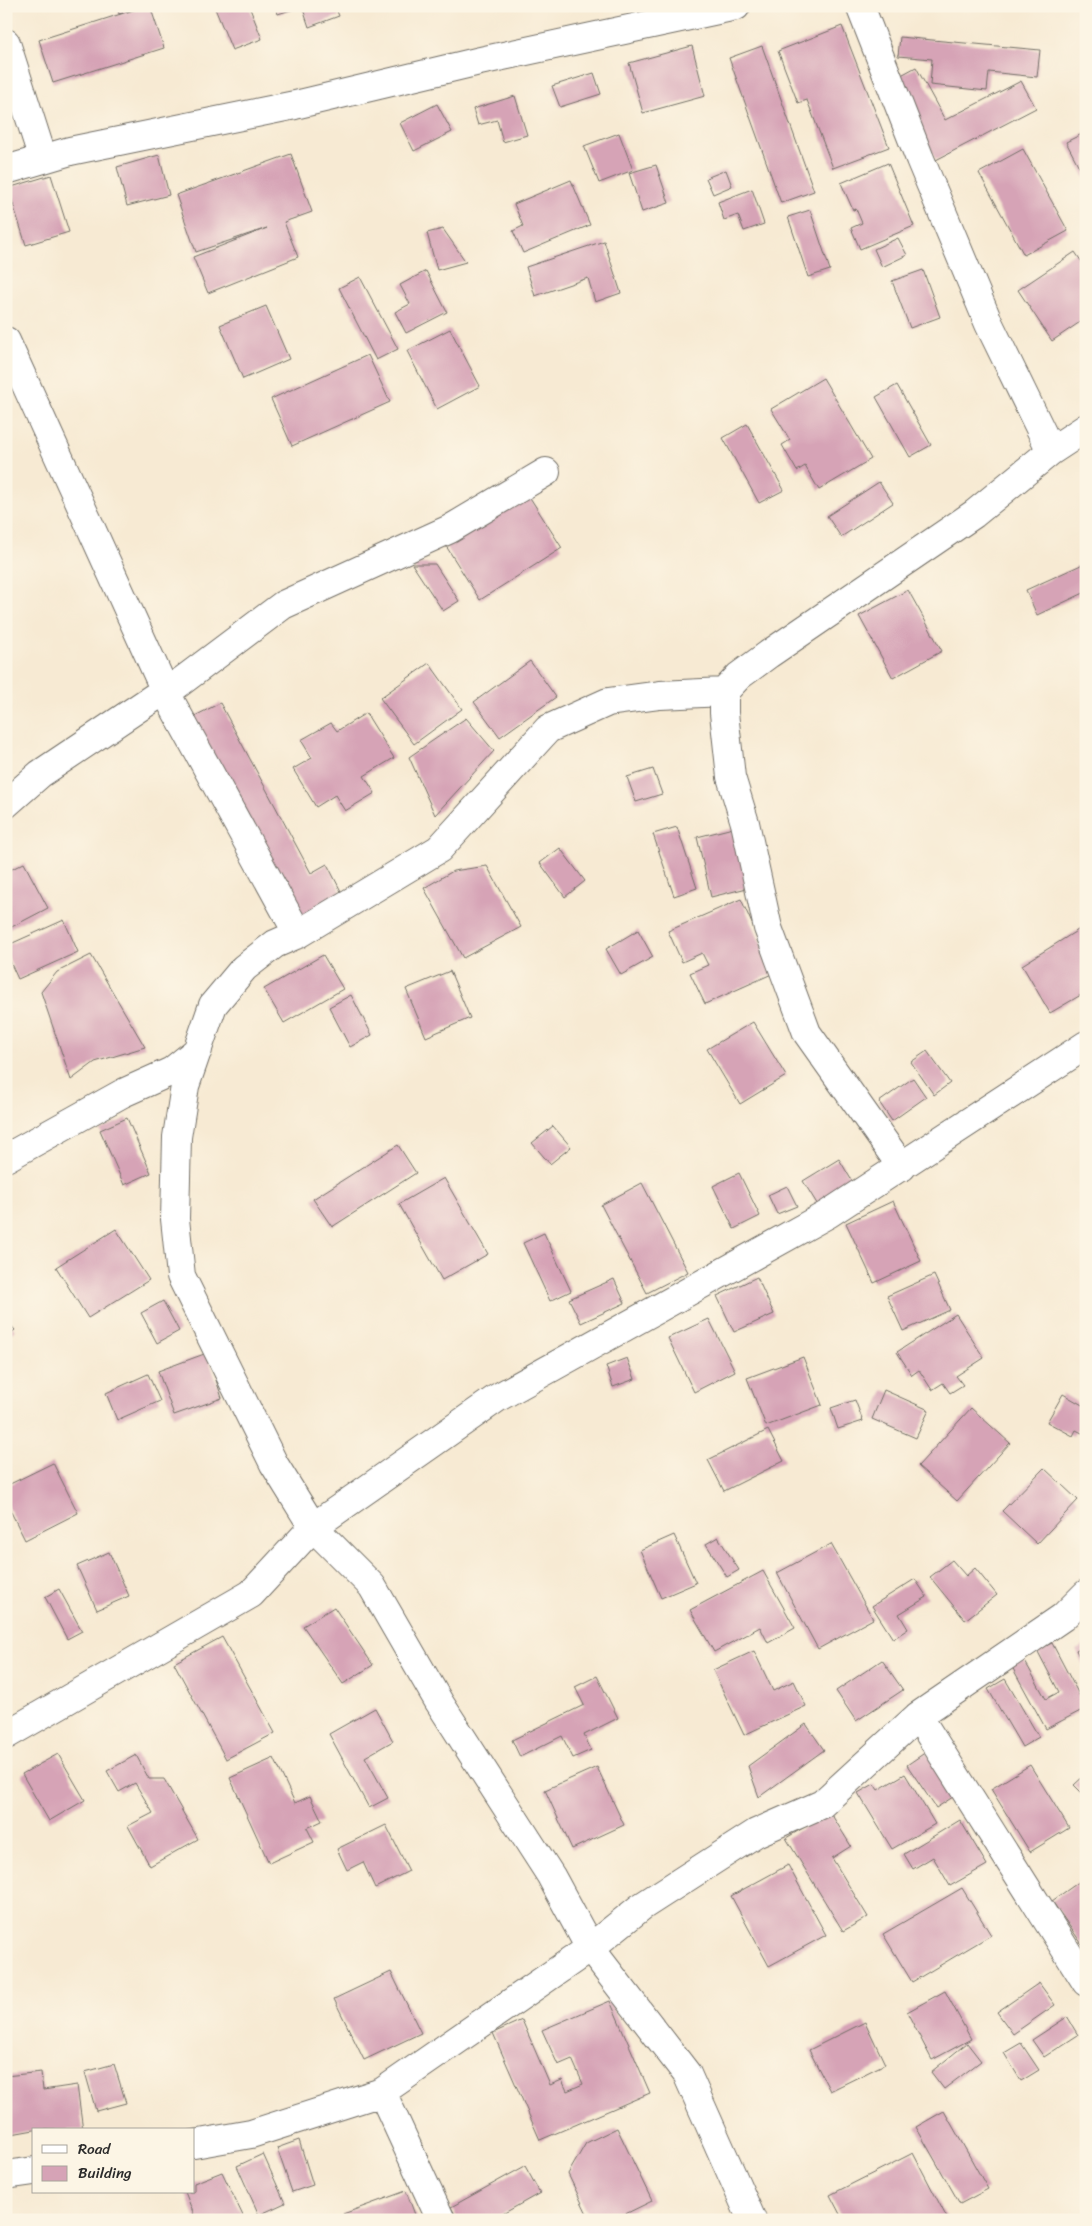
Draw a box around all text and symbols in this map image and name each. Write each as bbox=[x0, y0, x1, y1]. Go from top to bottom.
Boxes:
legend bbox=[32, 2128, 195, 2194]
text: Road bbox=[78, 2136, 111, 2162]
text: Building bbox=[78, 2160, 132, 2186]

